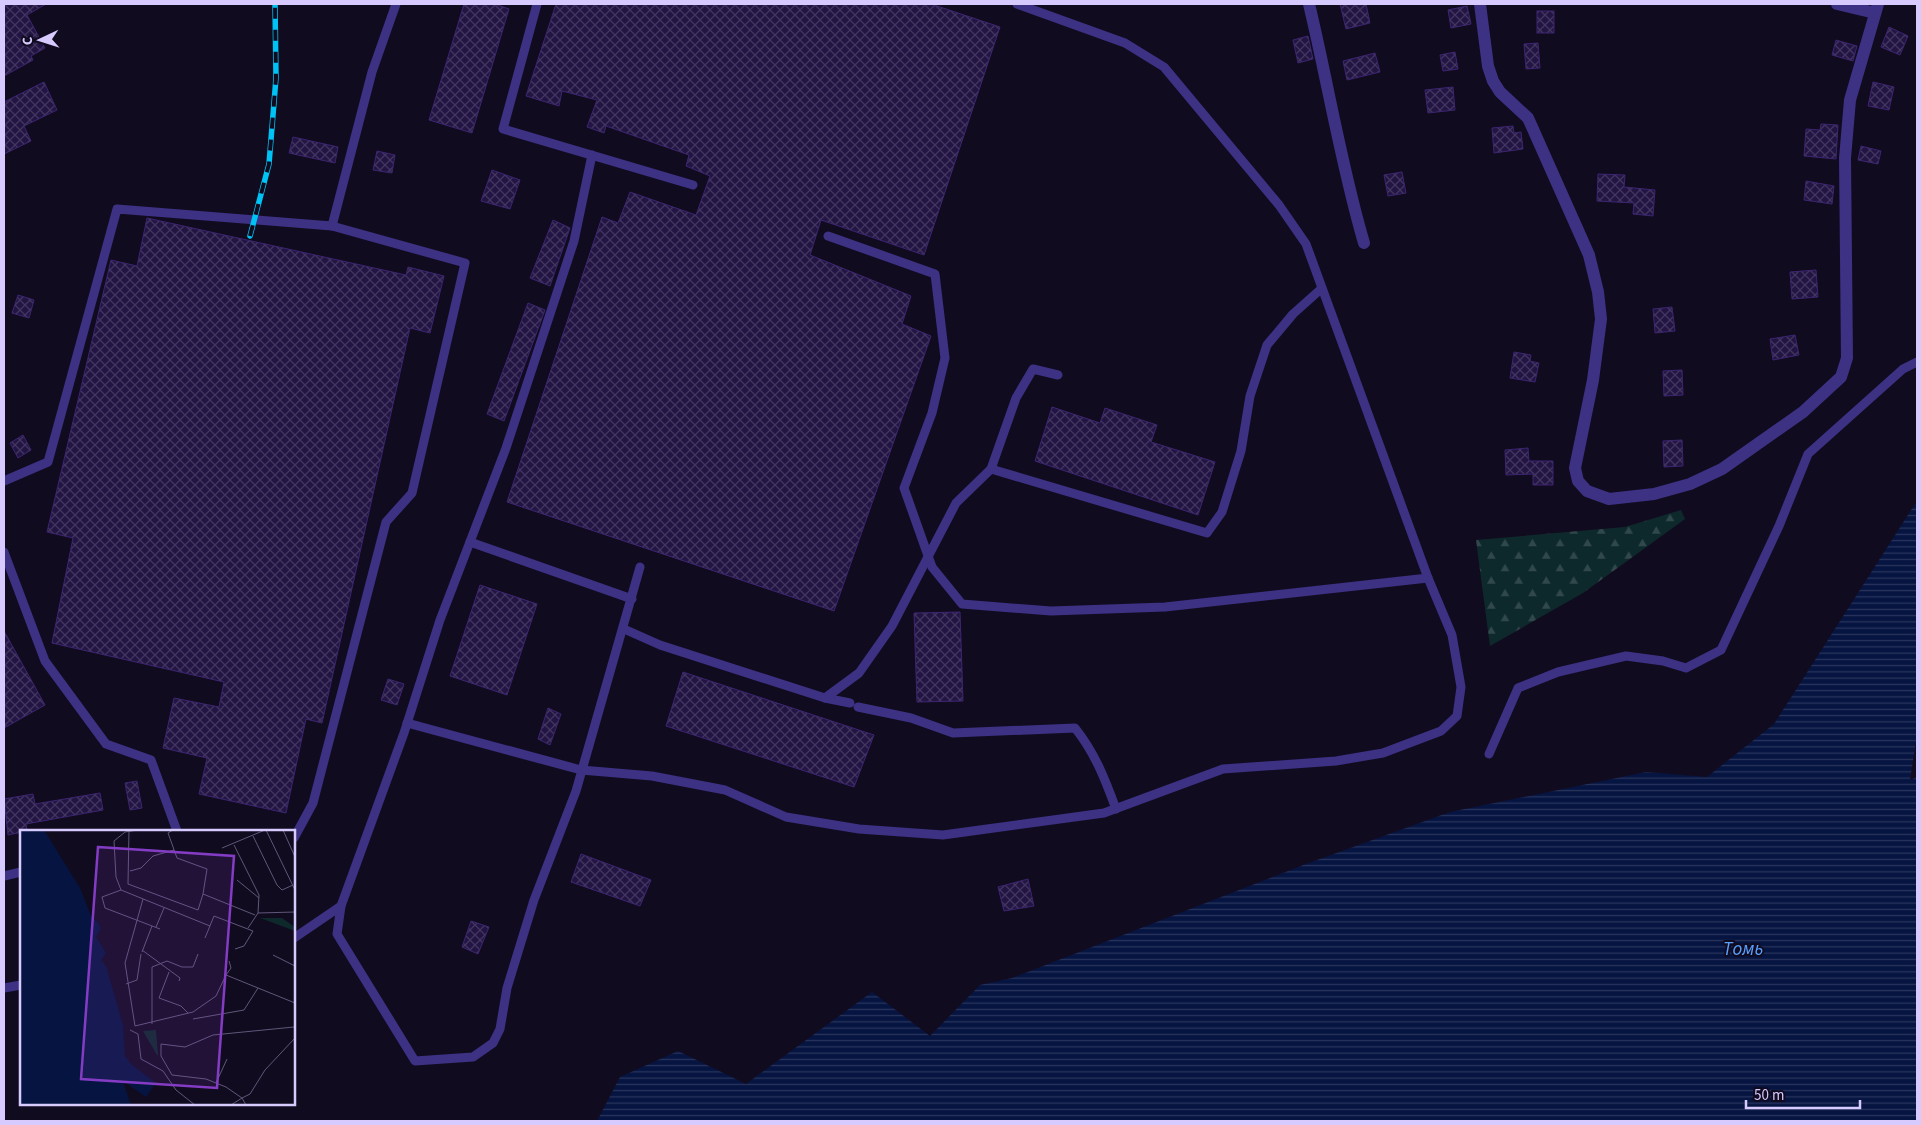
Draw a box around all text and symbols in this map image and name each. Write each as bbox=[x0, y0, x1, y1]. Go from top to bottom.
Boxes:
north arrow bbox=[15, 15, 65, 65]
text: С bbox=[18, 36, 38, 46]
inset map bbox=[20, 830, 295, 1105]
water label: Томь bbox=[1723, 936, 1763, 963]
scale bar bbox=[1746, 1078, 1860, 1110]
text: 50 m bbox=[1754, 1085, 1784, 1106]

